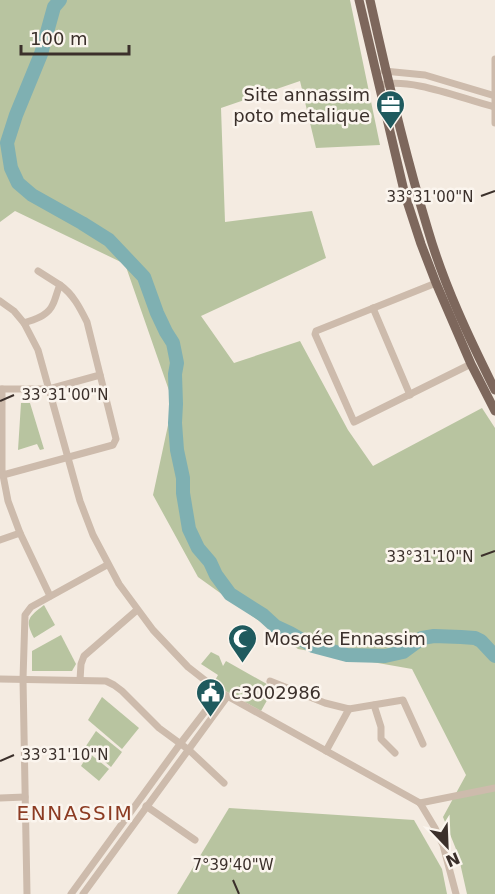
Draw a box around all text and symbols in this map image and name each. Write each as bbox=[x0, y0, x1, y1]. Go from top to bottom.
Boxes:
scale bar bbox=[21, 18, 129, 56]
text: 100 m bbox=[30, 28, 88, 49]
place label: Site annassim poto metalique bbox=[233, 84, 370, 126]
office icon: Site annassim poto metalique bbox=[375, 88, 407, 130]
text: 33°31'00"N bbox=[386, 188, 474, 206]
text: 33°31'00"N bbox=[21, 386, 109, 404]
text: 33°31'10"N bbox=[386, 548, 474, 566]
mosque icon: Mosqée Ennassim bbox=[227, 622, 259, 664]
place label: Mosqée Ennassim bbox=[264, 628, 426, 649]
public building icon: c3002986 bbox=[194, 676, 226, 718]
place label: c3002986 bbox=[231, 682, 321, 703]
text: 33°31'10"N bbox=[21, 746, 109, 764]
district label: ENNASSIM bbox=[17, 801, 133, 825]
north arrow bbox=[417, 816, 477, 876]
text: N bbox=[443, 848, 463, 871]
text: 7°39'40"W bbox=[192, 856, 274, 874]

